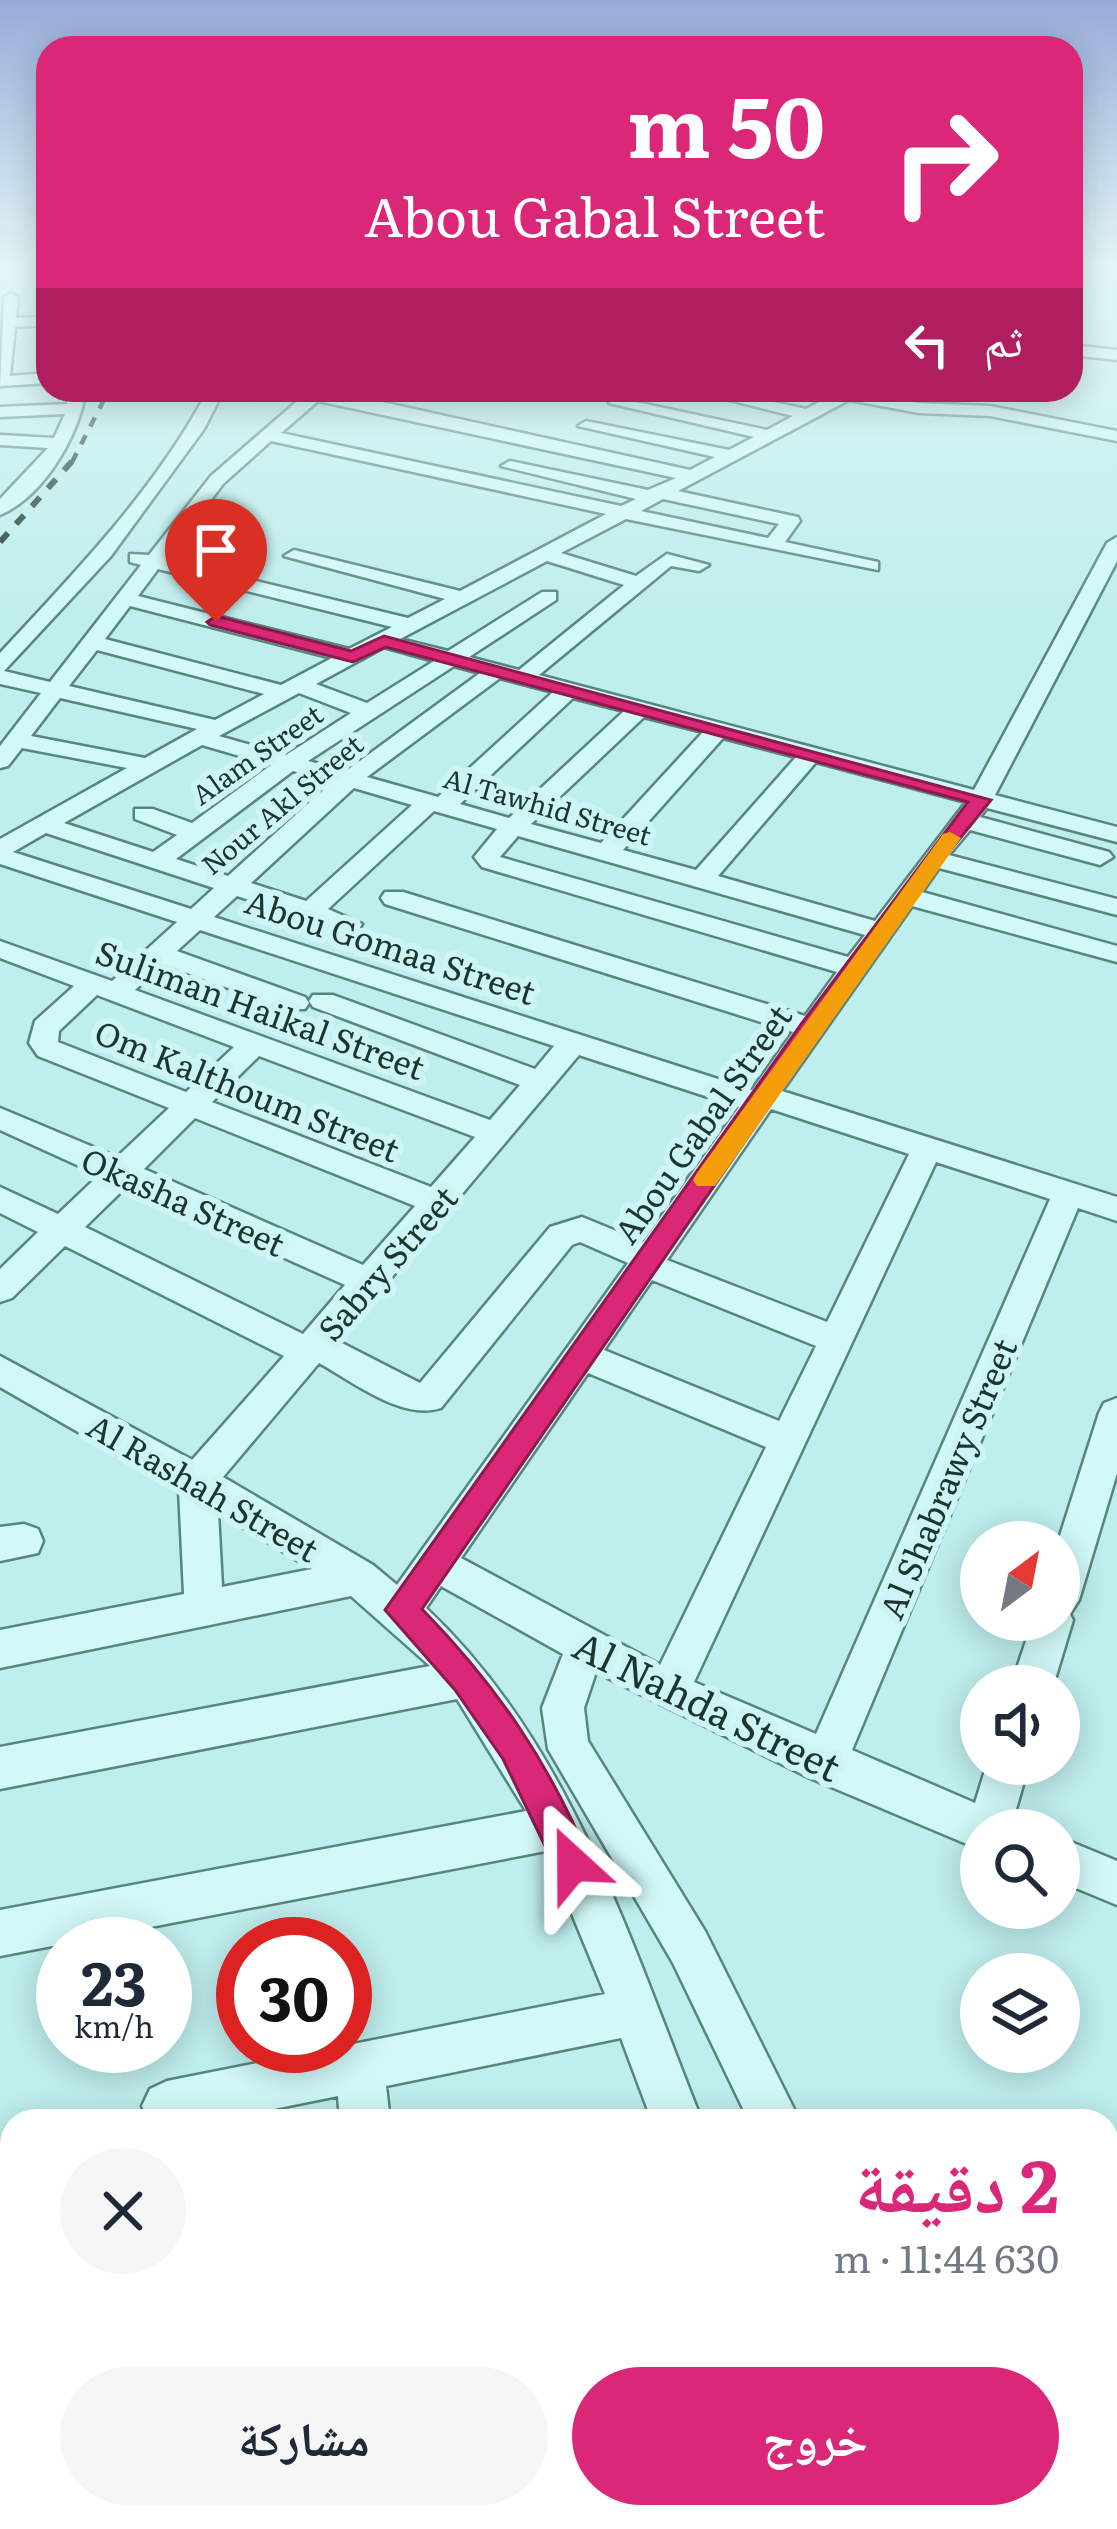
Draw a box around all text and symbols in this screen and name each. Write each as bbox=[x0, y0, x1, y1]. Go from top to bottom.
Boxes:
text: 50 m bbox=[627, 59, 825, 184]
icon: right bbox=[867, 84, 1023, 240]
text: Abou Gabal Street bbox=[364, 173, 825, 254]
text: ثم bbox=[984, 304, 1023, 371]
icon: left bbox=[894, 312, 960, 378]
pin bbox=[165, 499, 267, 622]
icon: arrive bbox=[183, 517, 249, 583]
street label: Alam Street bbox=[182, 693, 330, 813]
street label: Nour Akl Street bbox=[191, 723, 371, 883]
street label: Al Tawhid Street bbox=[439, 756, 657, 854]
street label: Abou Gomaa Street bbox=[239, 875, 543, 1015]
street label: Suliman Haikal Street bbox=[90, 926, 433, 1091]
street label: Abou Gabal Street bbox=[600, 993, 802, 1252]
street label: Om Kalthoum Street bbox=[88, 1005, 408, 1173]
street label: Okasha Street bbox=[75, 1133, 294, 1267]
street label: Sabry Street bbox=[305, 1173, 468, 1350]
street label: Al Shabrawy Street bbox=[865, 1329, 1028, 1626]
street label: Al Rashah Street bbox=[79, 1400, 329, 1573]
north arrow bbox=[960, 1521, 1080, 1641]
map controls bbox=[960, 1521, 1080, 2073]
street label: Al Nahda Street bbox=[564, 1614, 852, 1794]
button: sound bbox=[960, 1665, 1080, 1785]
position arrow bbox=[510, 1801, 636, 1927]
button: search bbox=[960, 1809, 1080, 1929]
speed limit sign: 30 bbox=[216, 1917, 372, 2073]
text: 23 bbox=[81, 1935, 147, 2024]
button: layers bbox=[960, 1953, 1080, 2073]
text: km/h bbox=[74, 2003, 154, 2047]
text: 2 دقيقة bbox=[855, 2128, 1059, 2235]
button: close bbox=[60, 2148, 186, 2274]
text: 630 m · 11:44 bbox=[833, 2227, 1059, 2285]
button: مشاركة bbox=[60, 2367, 548, 2505]
button: خروج bbox=[572, 2367, 1059, 2505]

